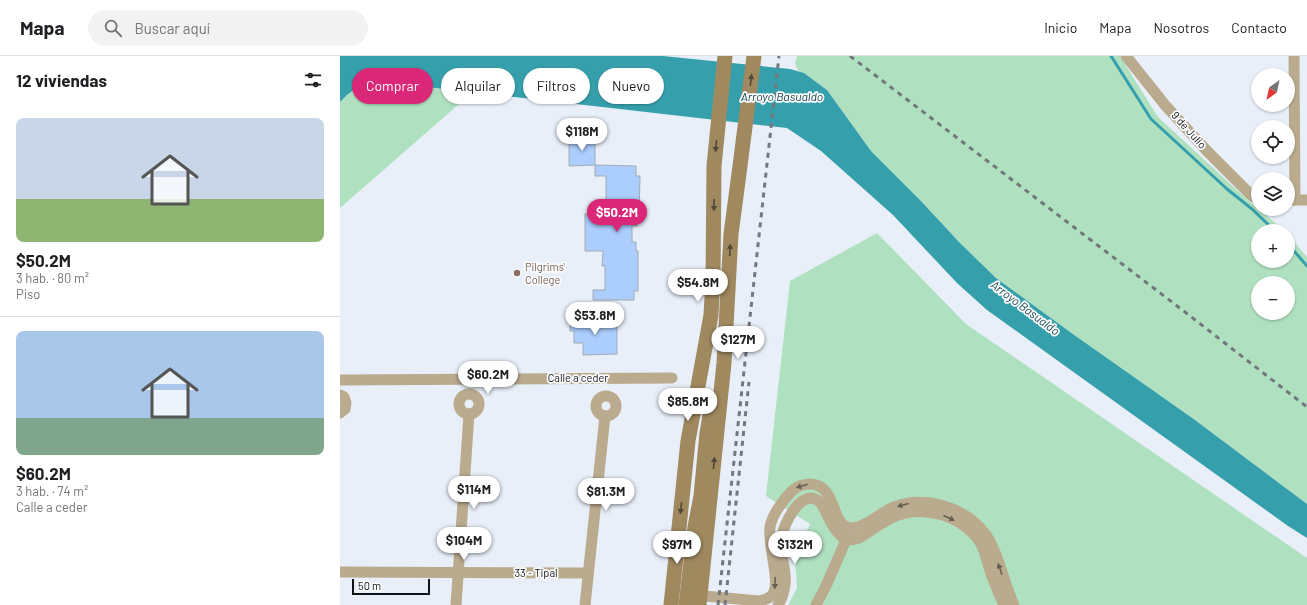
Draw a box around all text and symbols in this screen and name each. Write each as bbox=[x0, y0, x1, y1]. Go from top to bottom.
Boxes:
search box bbox=[88, 10, 368, 46]
text: Mapa bbox=[20, 16, 64, 39]
icon: search bbox=[102, 17, 124, 39]
text: Buscar aquí bbox=[134, 19, 210, 37]
text: Inicio bbox=[1044, 19, 1077, 36]
text: Mapa bbox=[1099, 19, 1131, 36]
text: Nosotros bbox=[1153, 19, 1209, 36]
text: Contacto bbox=[1231, 19, 1287, 36]
chip: Comprar bbox=[352, 68, 433, 104]
chip: Alquilar bbox=[441, 68, 515, 104]
chip: Filtros bbox=[523, 68, 590, 104]
chip: Nuevo bbox=[598, 68, 664, 104]
north arrow bbox=[1251, 68, 1295, 112]
map controls bbox=[1251, 68, 1295, 320]
icon: filters bbox=[302, 69, 324, 91]
text: 12 viviendas bbox=[16, 70, 107, 90]
one-way arrow bbox=[748, 74, 754, 86]
water label: Arroyo Basualdo bbox=[741, 89, 823, 103]
street label: 9 de Julio bbox=[1169, 108, 1209, 151]
pin: $118M bbox=[554, 118, 610, 152]
button: locate bbox=[1251, 120, 1295, 164]
text: $118M bbox=[565, 123, 599, 139]
one-way arrow bbox=[713, 139, 719, 152]
icon: home bbox=[134, 144, 206, 216]
button: layers bbox=[1251, 172, 1295, 216]
pin: $50.2M bbox=[584, 199, 650, 233]
one-way arrow bbox=[711, 199, 717, 212]
text: $50.2M bbox=[596, 204, 638, 220]
button: + bbox=[1251, 224, 1295, 268]
one-way arrow bbox=[726, 244, 733, 256]
text: $50.2M bbox=[16, 250, 71, 270]
place label: Pilgrims' College bbox=[525, 260, 566, 286]
marker: Pilgrims' College bbox=[512, 268, 522, 278]
pin: $54.8M bbox=[665, 269, 731, 303]
text: 3 hab. · 80 m² bbox=[16, 270, 89, 286]
text: $54.8M bbox=[677, 274, 719, 290]
button: − bbox=[1251, 276, 1295, 320]
water label: Arroyo Basualdo bbox=[988, 277, 1063, 338]
text: Piso bbox=[16, 286, 40, 302]
pin: $53.8M bbox=[562, 302, 628, 336]
text: $53.8M bbox=[574, 307, 616, 323]
pin: $127M bbox=[710, 326, 766, 360]
text: $127M bbox=[720, 331, 756, 347]
icon: home bbox=[134, 357, 206, 429]
pin: $60.2M bbox=[455, 361, 521, 395]
text: $60.2M bbox=[467, 366, 509, 382]
street label: Calle a ceder bbox=[548, 371, 608, 384]
pin: $85.8M bbox=[655, 388, 721, 422]
text: $85.8M bbox=[667, 393, 709, 409]
one-way arrow bbox=[711, 457, 718, 469]
text: $60.2M bbox=[16, 463, 71, 483]
pin: $114M bbox=[446, 476, 502, 510]
pin: $81.3M bbox=[573, 478, 639, 512]
text: $114M bbox=[457, 481, 491, 497]
text: 3 hab. · 74 m² bbox=[16, 483, 88, 499]
text: $81.3M bbox=[587, 483, 625, 499]
one-way arrow bbox=[796, 483, 808, 489]
text: Calle a ceder bbox=[16, 499, 88, 515]
one-way arrow bbox=[678, 502, 684, 514]
one-way arrow bbox=[896, 502, 909, 508]
one-way arrow bbox=[943, 515, 954, 521]
pin: $104M bbox=[436, 527, 492, 561]
pin: $97M bbox=[653, 531, 701, 565]
pin: $132M bbox=[767, 531, 823, 565]
text: $104M bbox=[446, 532, 482, 548]
text: $97M bbox=[662, 536, 692, 552]
text: $132M bbox=[777, 536, 813, 552]
one-way arrow bbox=[997, 562, 1003, 574]
street label: 33 - Tipal bbox=[514, 566, 558, 579]
scale bar bbox=[352, 577, 430, 596]
one-way arrow bbox=[772, 577, 778, 590]
text: 50 m bbox=[358, 579, 381, 592]

